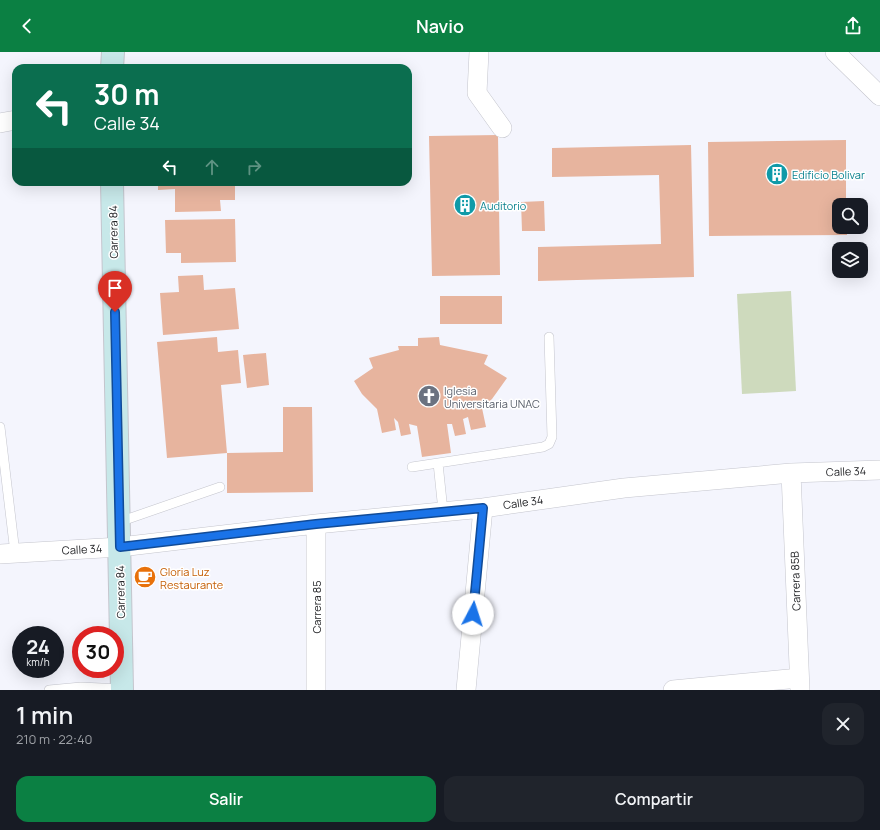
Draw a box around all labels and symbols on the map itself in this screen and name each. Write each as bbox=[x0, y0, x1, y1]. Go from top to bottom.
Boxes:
building icon: Edificio Bolivar bbox=[764, 161, 790, 187]
place label: Edificio Bolivar bbox=[792, 167, 865, 182]
building icon: Auditorio bbox=[452, 192, 478, 218]
place label: Auditorio bbox=[480, 198, 527, 213]
street label: Carrera 84 bbox=[105, 205, 121, 259]
pin bbox=[98, 271, 132, 312]
church icon: Iglesia Universitaria UNAC bbox=[416, 383, 442, 409]
place label: Iglesia Universitaria UNAC bbox=[444, 383, 540, 411]
street label: Calle 34 bbox=[826, 463, 866, 479]
street label: Calle 34 bbox=[502, 492, 544, 512]
street label: Calle 34 bbox=[61, 540, 103, 558]
street label: Carrera 85B bbox=[786, 551, 804, 611]
cafe icon: Gloria Luz Restaurante bbox=[132, 564, 158, 590]
place label: Gloria Luz Restaurante bbox=[160, 564, 224, 592]
street label: Carrera 84 bbox=[112, 565, 128, 619]
street label: Carrera 85 bbox=[309, 580, 324, 634]
position arrow bbox=[452, 593, 494, 635]
speed limit sign: 30 bbox=[72, 626, 124, 678]

